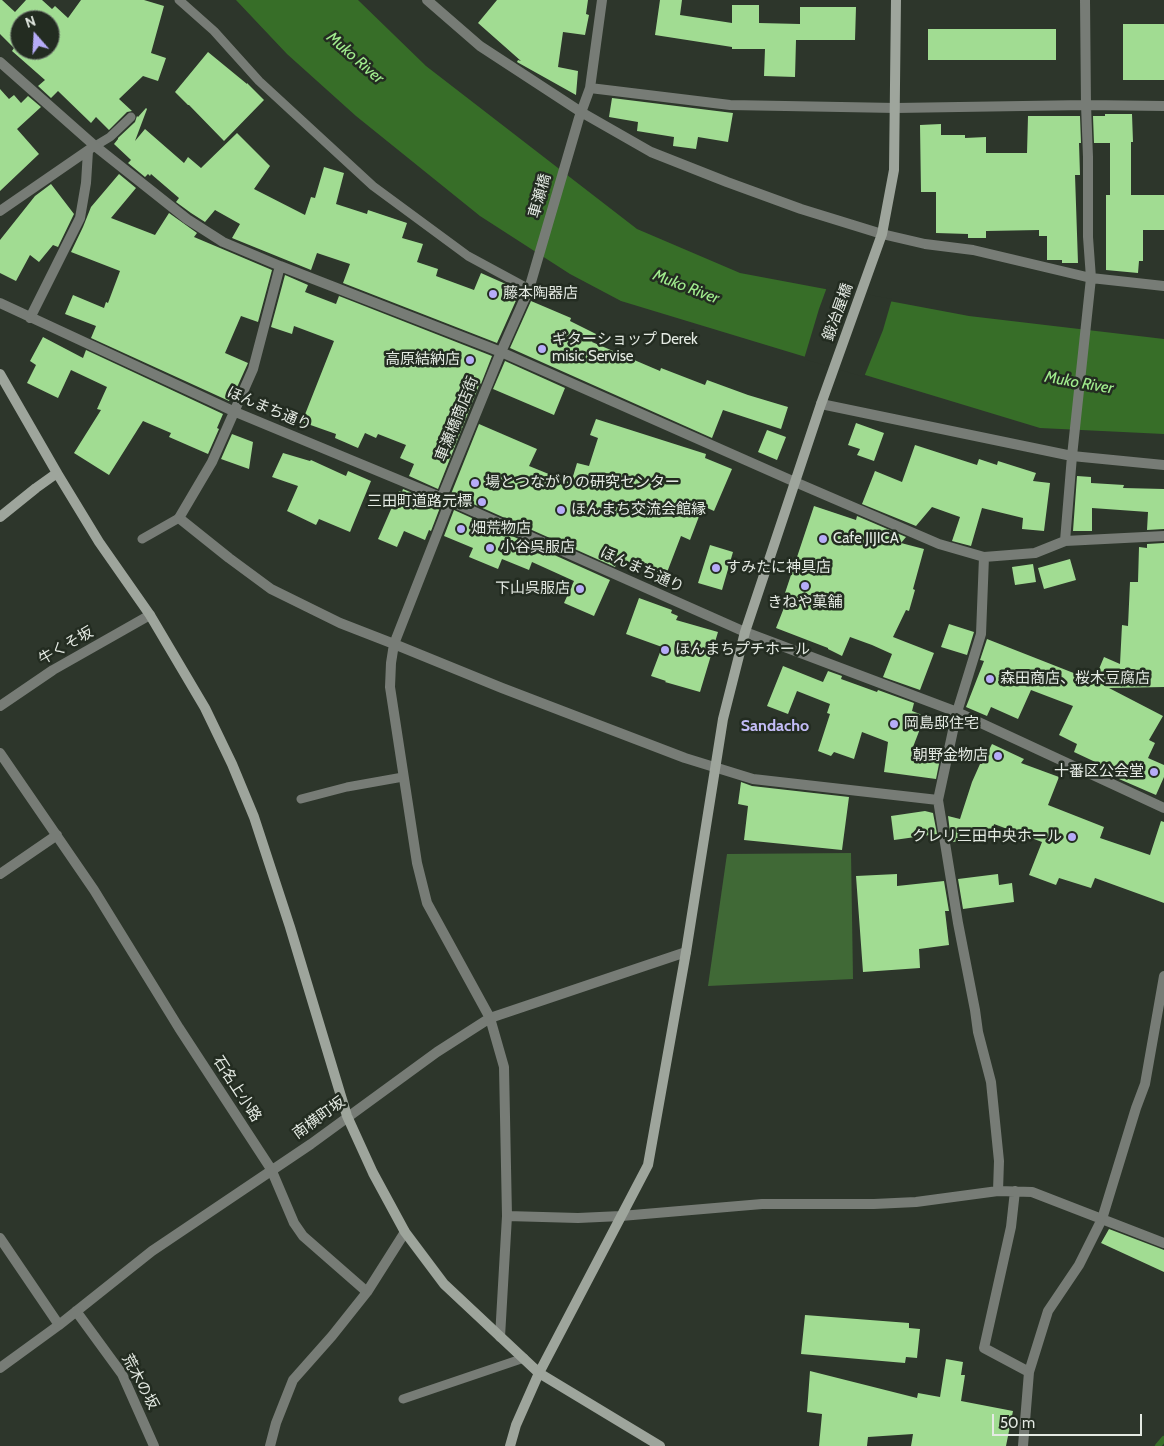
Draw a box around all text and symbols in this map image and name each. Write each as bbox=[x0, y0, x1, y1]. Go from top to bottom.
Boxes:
north arrow bbox=[10, 10, 60, 60]
text: N bbox=[23, 12, 38, 32]
water label: Muko River bbox=[323, 28, 387, 88]
street label: 車瀬橋 bbox=[525, 172, 555, 220]
water label: Muko River bbox=[650, 266, 722, 308]
street label: 鍛冶屋橋 bbox=[819, 281, 857, 343]
place label: 藤本陶器店 bbox=[503, 285, 578, 303]
marker: 藤本陶器店 bbox=[487, 288, 499, 300]
place label: ギターショップ Derek misic Servise bbox=[552, 331, 698, 366]
marker: ギターショップ Derek misic Servise bbox=[536, 343, 548, 355]
place label: 高原結納店 bbox=[385, 351, 460, 369]
marker: 高原結納店 bbox=[464, 354, 476, 366]
water label: Muko River bbox=[1043, 368, 1115, 398]
street label: 車瀬橋商店街 bbox=[432, 374, 482, 464]
street label: ほんまち通り bbox=[224, 383, 314, 435]
place label: 場とつながりの研究センター bbox=[485, 474, 680, 492]
marker: 場とつながりの研究センター bbox=[469, 477, 481, 489]
place label: 三田町道路元標 bbox=[367, 493, 472, 511]
marker: 三田町道路元標 bbox=[476, 496, 488, 508]
place label: ほんまち交流会館縁 bbox=[571, 501, 706, 519]
marker: ほんまち交流会館縁 bbox=[555, 504, 567, 516]
place label: 畑荒物店 bbox=[471, 520, 531, 538]
marker: 畑荒物店 bbox=[455, 523, 467, 535]
place label: Cafe JIJICA bbox=[833, 530, 899, 548]
marker: Cafe JIJICA bbox=[817, 533, 829, 545]
place label: 小谷呉服店 bbox=[500, 539, 575, 557]
marker: 小谷呉服店 bbox=[484, 542, 496, 554]
street label: ほんまち通り bbox=[597, 543, 687, 597]
place label: すみたに神具店 bbox=[726, 559, 831, 577]
marker: すみたに神具店 bbox=[710, 562, 722, 574]
place label: 下山呉服店 bbox=[495, 580, 570, 598]
marker: きねや菓舗 bbox=[799, 580, 811, 592]
marker: 下山呉服店 bbox=[574, 583, 586, 595]
place label: きねや菓舗 bbox=[768, 594, 842, 612]
street label: 牛くそ坂 bbox=[36, 623, 96, 669]
place label: ほんまちプチホール bbox=[675, 641, 810, 659]
marker: ほんまちプチホール bbox=[659, 644, 671, 656]
place label: 森田商店、桜木豆腐店 bbox=[1000, 670, 1150, 688]
marker: 森田商店、桜木豆腐店 bbox=[984, 673, 996, 685]
place label: 岡島邸住宅 bbox=[904, 715, 979, 733]
district label: Sandacho bbox=[741, 716, 809, 736]
marker: 岡島邸住宅 bbox=[888, 718, 900, 730]
place label: 朝野金物店 bbox=[913, 747, 988, 765]
marker: 朝野金物店 bbox=[992, 750, 1004, 762]
place label: 十番区公会堂 bbox=[1054, 763, 1144, 781]
marker: 十番区公会堂 bbox=[1148, 766, 1160, 778]
place label: クレリ三田中央ホール bbox=[912, 828, 1062, 846]
marker: クレリ三田中央ホール bbox=[1066, 831, 1078, 843]
street label: 石名上小路 bbox=[209, 1053, 265, 1125]
street label: 南横町坂 bbox=[289, 1093, 349, 1143]
street label: 荒木の坂 bbox=[118, 1351, 162, 1413]
scale bar bbox=[994, 1404, 1144, 1436]
text: 50 m bbox=[1000, 1414, 1035, 1432]

